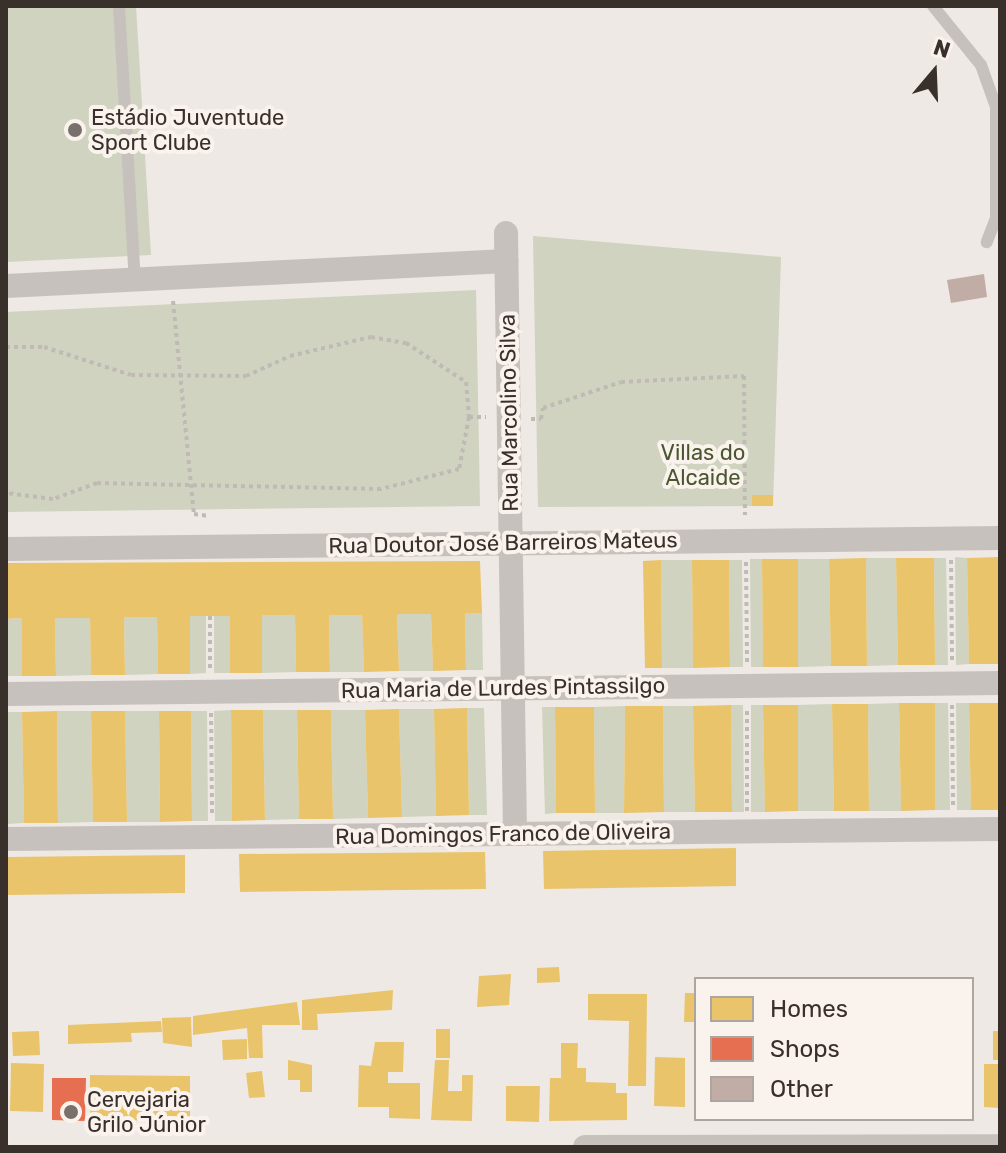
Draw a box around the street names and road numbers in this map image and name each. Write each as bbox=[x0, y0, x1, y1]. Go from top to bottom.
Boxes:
street label: Rua Marcolino Silva bbox=[494, 314, 524, 512]
street label: Rua Doutor José Barreiros Mateus bbox=[328, 527, 678, 559]
street label: Rua Maria de Lurdes Pintassilgo bbox=[341, 672, 665, 704]
street label: Rua Domingos Franco de Oliveira bbox=[335, 818, 671, 850]

